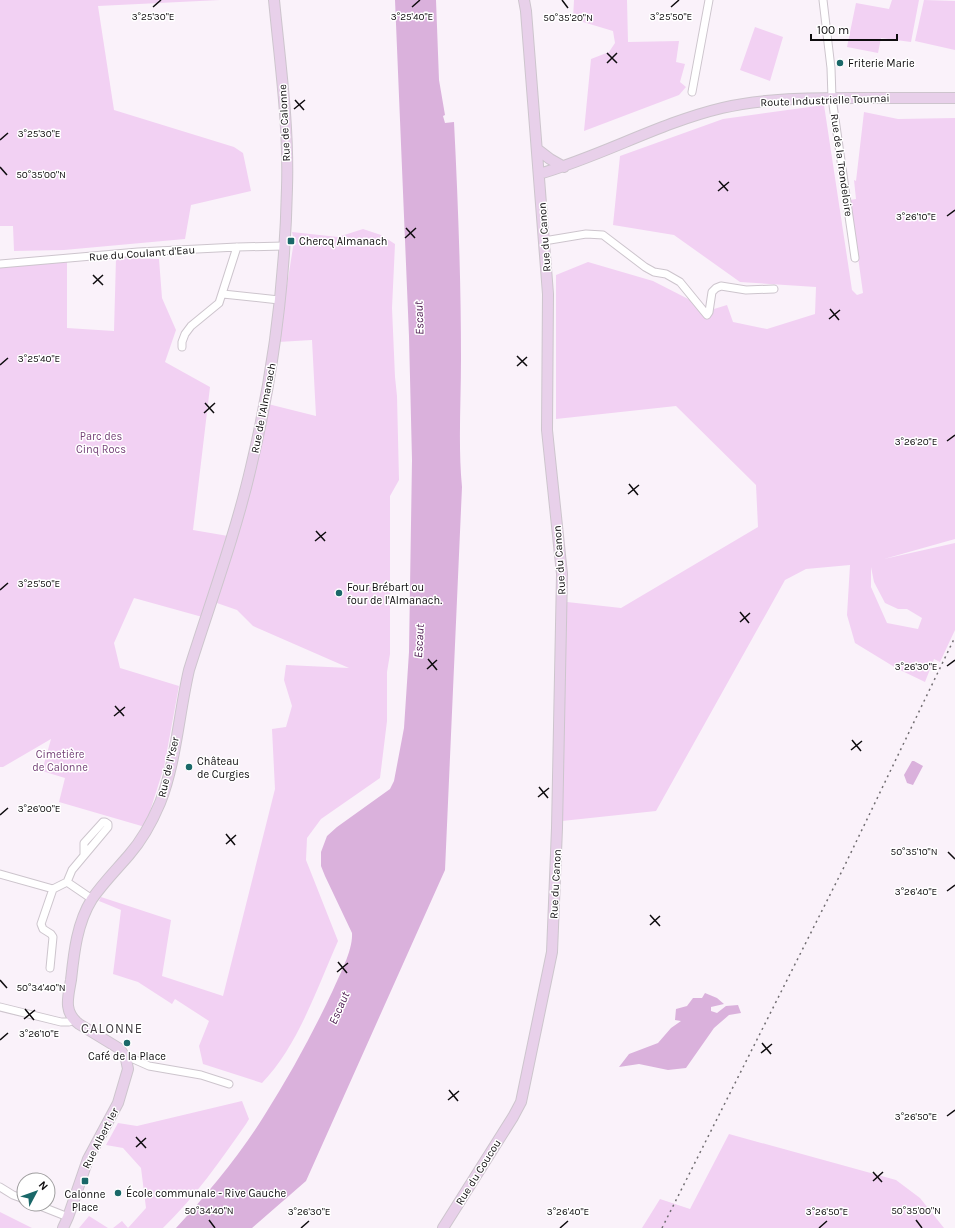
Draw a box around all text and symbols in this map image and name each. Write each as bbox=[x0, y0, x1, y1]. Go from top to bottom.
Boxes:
text: 3°25'30"E bbox=[132, 11, 174, 23]
text: 3°25'40"E bbox=[391, 11, 433, 23]
text: 3°25'50"E bbox=[650, 11, 692, 23]
text: 50°35'20"N bbox=[543, 12, 593, 24]
scale bar bbox=[811, 16, 897, 42]
text: 100 m bbox=[817, 23, 849, 37]
place label: Friterie Marie bbox=[848, 57, 915, 70]
marker: Friterie Marie bbox=[835, 58, 845, 68]
street label: Rue de Calonne bbox=[276, 84, 293, 162]
street label: Route Industrielle Tournai bbox=[760, 92, 890, 109]
street label: Rue de la Trondeloire bbox=[828, 113, 855, 218]
text: 3°25'30"E bbox=[18, 128, 60, 140]
text: 50°35'00"N bbox=[16, 169, 66, 181]
street label: Rue du Canon bbox=[536, 202, 553, 272]
text: 3°26'10"E bbox=[896, 211, 936, 223]
place label: Chercq Almanach bbox=[299, 235, 387, 248]
marker: Chercq Almanach bbox=[286, 236, 296, 246]
street label: Rue du Coulant d'Eau bbox=[89, 243, 196, 264]
water label: Escaut bbox=[411, 300, 427, 335]
text: 3°25'40"E bbox=[18, 353, 60, 365]
street label: Rue de l'Almanach bbox=[248, 362, 279, 454]
park label: Parc des Cinq Rocs bbox=[76, 430, 126, 456]
text: 3°26'20"E bbox=[895, 436, 937, 448]
street label: Rue du Canon bbox=[551, 525, 568, 595]
text: 3°25'50"E bbox=[18, 578, 60, 590]
place label: Four Brébart ou four de l'Almanach. bbox=[347, 581, 442, 607]
marker: Four Brébart ou four de l'Almanach. bbox=[334, 588, 344, 598]
water label: Escaut bbox=[411, 623, 427, 658]
text: 3°26'30"E bbox=[895, 661, 937, 673]
street label: Rue de l'Yser bbox=[155, 736, 182, 799]
park label: Cimetière de Calonne bbox=[32, 748, 88, 774]
place label: Château de Curgies bbox=[197, 755, 250, 781]
marker: Château de Curgies bbox=[184, 762, 194, 772]
text: 3°26'00"E bbox=[18, 803, 60, 815]
text: 50°35'10"N bbox=[890, 846, 938, 858]
street label: Rue du Canon bbox=[547, 849, 564, 919]
text: 3°26'40"E bbox=[895, 886, 937, 898]
text: 50°34'40"N bbox=[16, 982, 66, 994]
water label: Escaut bbox=[326, 989, 353, 1026]
district label: CALONNE bbox=[81, 1021, 143, 1036]
text: 3°26'10"E bbox=[19, 1028, 59, 1040]
marker: Café de la Place bbox=[122, 1038, 132, 1048]
place label: Café de la Place bbox=[88, 1050, 166, 1063]
street label: Rue Albert Ier bbox=[80, 1106, 121, 1171]
text: 3°26'50"E bbox=[895, 1111, 937, 1123]
street label: Rue du Coucou bbox=[453, 1137, 504, 1208]
north arrow bbox=[16, 1172, 56, 1212]
marker: Calonne Place bbox=[80, 1176, 90, 1186]
text: N bbox=[36, 1179, 51, 1193]
place label: École communale - Rive Gauche bbox=[126, 1185, 287, 1200]
place label: Calonne Place bbox=[65, 1188, 106, 1214]
marker: École communale - Rive Gauche bbox=[113, 1188, 123, 1198]
text: 50°34'40"N bbox=[184, 1205, 234, 1217]
text: 50°35'00"N bbox=[891, 1205, 941, 1217]
text: 3°26'30"E bbox=[288, 1206, 330, 1218]
text: 3°26'40"E bbox=[547, 1206, 589, 1218]
text: 3°26'50"E bbox=[806, 1206, 848, 1218]

